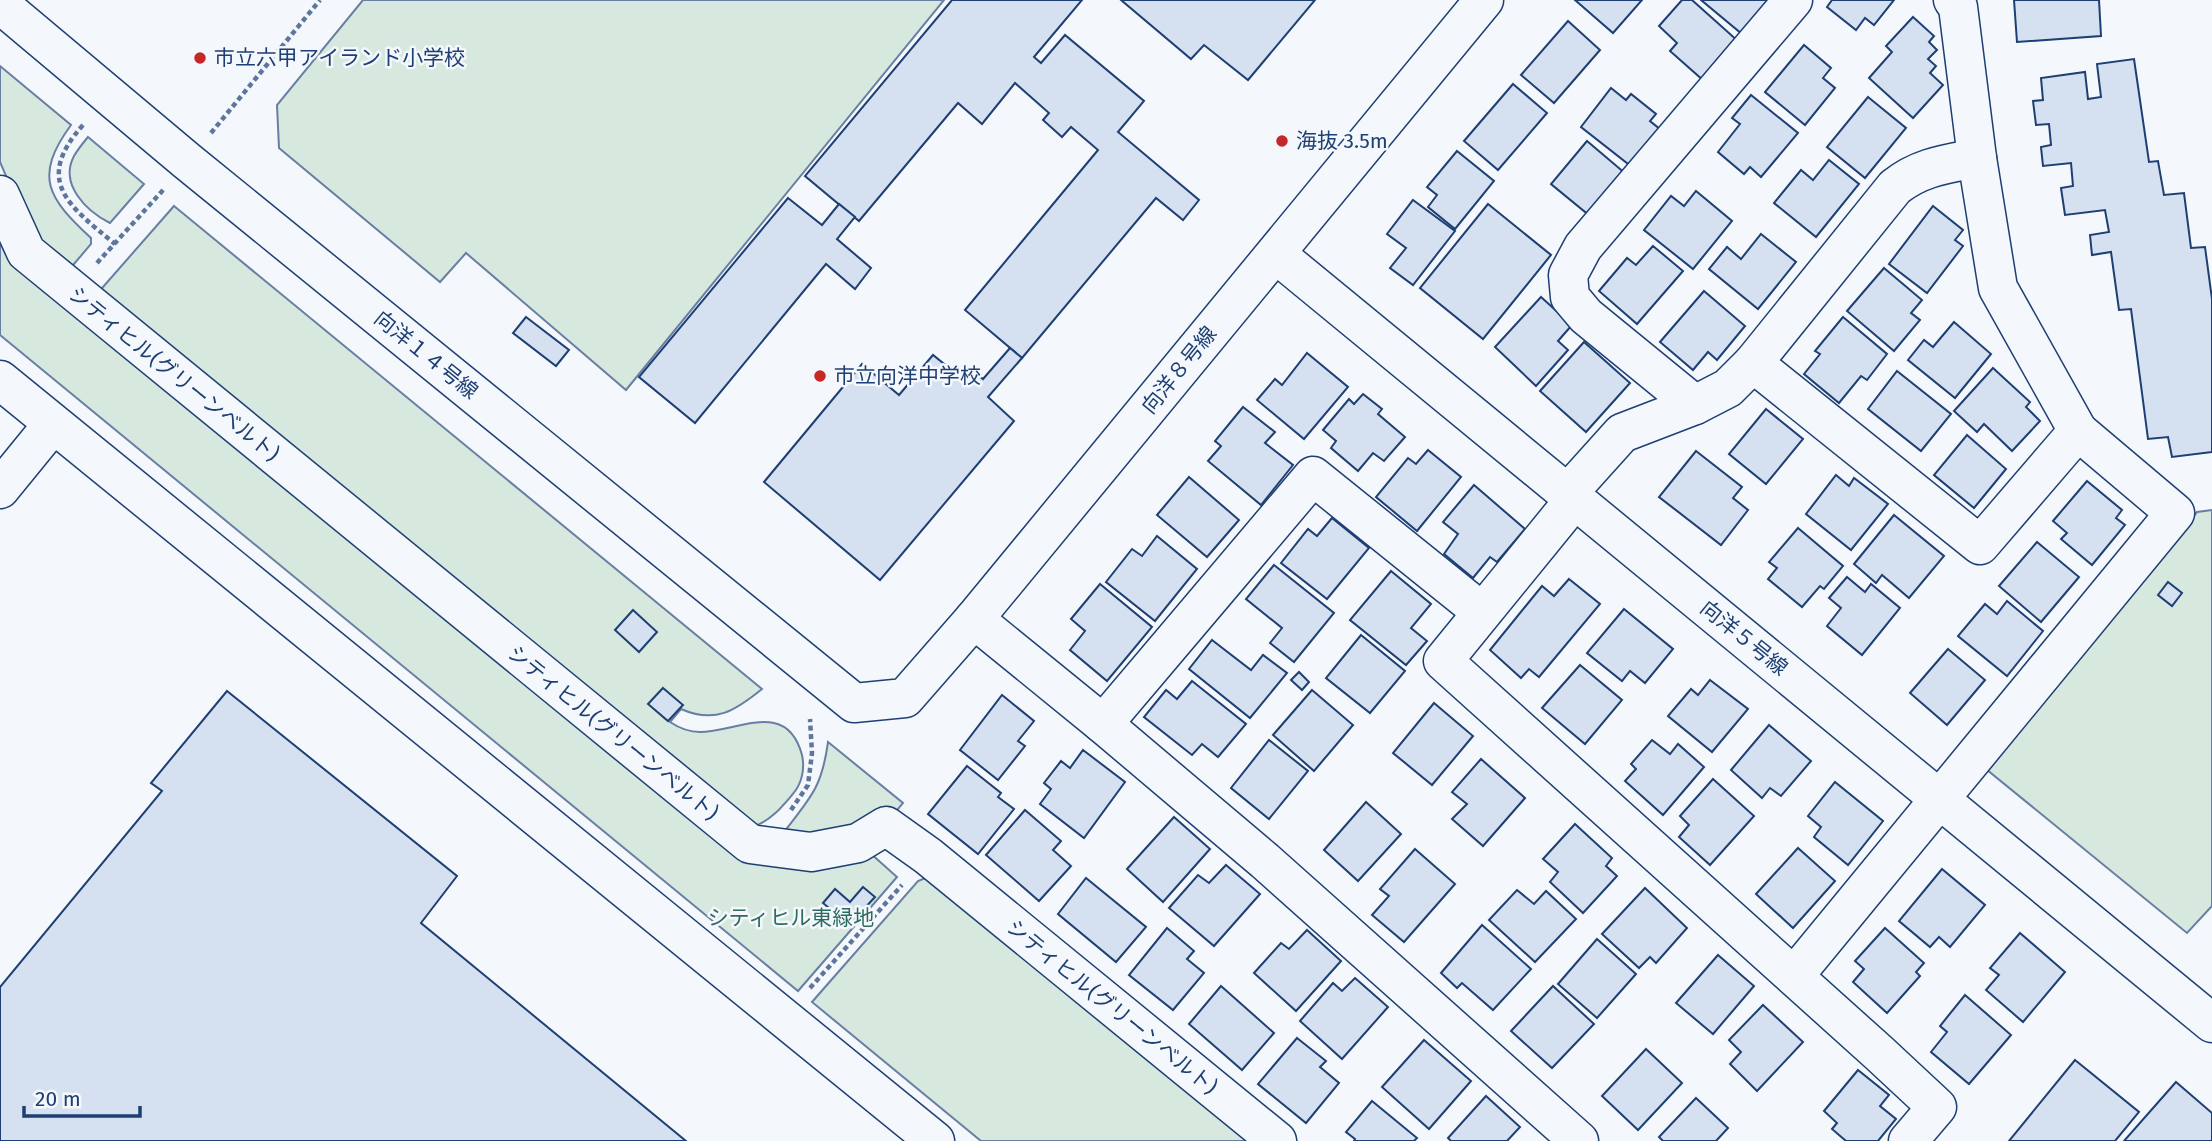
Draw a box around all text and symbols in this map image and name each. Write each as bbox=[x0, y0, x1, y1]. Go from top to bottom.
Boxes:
place label: 市立六甲アイランド小学校 bbox=[214, 45, 465, 71]
marker: 市立六甲アイランド小学校 bbox=[192, 50, 208, 66]
place label: 海抜 3.5m bbox=[1296, 128, 1388, 154]
marker: 海抜 3.5m bbox=[1274, 133, 1290, 149]
street label: シティヒル(グリーンベルト) bbox=[64, 281, 284, 467]
street label: 向洋１４号線 bbox=[369, 305, 483, 405]
street label: 向洋８号線 bbox=[1136, 321, 1222, 419]
place label: 市立向洋中学校 bbox=[834, 363, 981, 389]
marker: 市立向洋中学校 bbox=[812, 368, 828, 384]
street label: 向洋５号線 bbox=[1695, 595, 1793, 681]
street label: シティヒル(グリーンベルト) bbox=[503, 640, 723, 826]
park label: シティヒル東緑地 bbox=[708, 905, 874, 931]
street label: シティヒル(グリーンベルト) bbox=[1002, 914, 1222, 1100]
scale bar bbox=[24, 1074, 140, 1118]
text: 20 m bbox=[35, 1086, 81, 1112]

